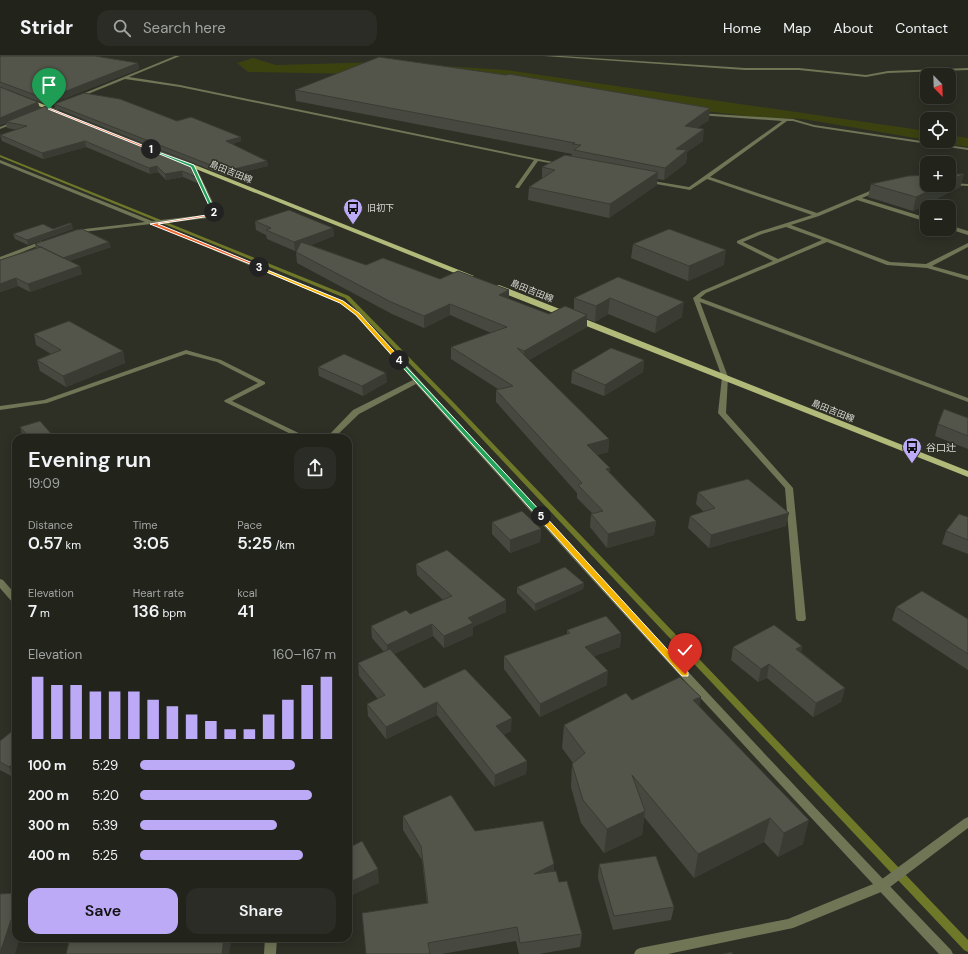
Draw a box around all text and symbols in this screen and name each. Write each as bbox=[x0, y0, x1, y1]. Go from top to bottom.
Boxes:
search box bbox=[97, 10, 377, 46]
text: Stridr bbox=[20, 15, 73, 40]
icon: search bbox=[111, 17, 133, 39]
text: Search here bbox=[143, 18, 226, 38]
text: Home bbox=[723, 19, 761, 37]
text: Map bbox=[783, 19, 811, 37]
text: About bbox=[833, 19, 873, 37]
text: Contact bbox=[895, 19, 948, 37]
pin bbox=[32, 68, 66, 109]
north arrow bbox=[920, 68, 956, 104]
map controls bbox=[920, 68, 956, 236]
icon: arrive bbox=[38, 74, 60, 96]
button: locate bbox=[920, 112, 956, 148]
pin: 1 bbox=[141, 139, 161, 159]
text: 1 bbox=[149, 142, 153, 156]
button: + bbox=[920, 156, 956, 192]
street label: 島田吉田線 bbox=[208, 158, 255, 186]
bus stop icon: 旧初下 bbox=[342, 197, 364, 225]
button: − bbox=[920, 200, 956, 236]
pin: 2 bbox=[204, 202, 224, 222]
place label: 旧初下 bbox=[367, 202, 394, 214]
text: 2 bbox=[211, 205, 217, 219]
pin: 3 bbox=[249, 257, 269, 277]
text: 3 bbox=[256, 260, 262, 274]
street label: 島田吉田線 bbox=[509, 277, 556, 305]
pin: 4 bbox=[389, 350, 409, 370]
text: 4 bbox=[395, 353, 403, 367]
street label: 島田吉田線 bbox=[810, 397, 857, 425]
bus stop icon: 谷口辻 bbox=[901, 436, 923, 464]
place label: 谷口辻 bbox=[926, 441, 956, 454]
text: Evening run bbox=[28, 445, 151, 474]
button: share bbox=[294, 447, 336, 489]
text: 19:09 bbox=[28, 475, 60, 492]
pin: 5 bbox=[531, 506, 551, 526]
text: 5 bbox=[538, 509, 544, 523]
text: Distance bbox=[28, 518, 73, 532]
text: Time bbox=[133, 518, 158, 532]
text: Pace bbox=[237, 518, 262, 532]
text: 0.57 bbox=[28, 532, 63, 554]
text: 3:05 bbox=[133, 532, 169, 554]
text: 5:25 bbox=[237, 532, 272, 554]
text: km bbox=[63, 538, 81, 552]
text: /km bbox=[272, 538, 295, 552]
text: Elevation bbox=[28, 586, 74, 600]
text: Heart rate bbox=[133, 586, 184, 600]
text: kcal bbox=[237, 586, 257, 600]
text: 7 bbox=[28, 600, 37, 622]
text: 136 bbox=[133, 600, 160, 622]
text: 41 bbox=[237, 600, 254, 622]
text: m bbox=[37, 606, 50, 620]
text: bpm bbox=[160, 606, 186, 620]
pin bbox=[668, 633, 702, 674]
icon: check bbox=[674, 639, 696, 661]
text: Elevation bbox=[28, 646, 82, 663]
text: 160–167 m bbox=[272, 646, 336, 663]
text: 100 m bbox=[28, 757, 66, 774]
text: 5:29 bbox=[92, 757, 118, 774]
text: 200 m bbox=[28, 787, 69, 804]
text: 5:20 bbox=[92, 787, 119, 804]
text: 300 m bbox=[28, 817, 69, 834]
text: 5:39 bbox=[92, 817, 118, 834]
text: 400 m bbox=[28, 847, 70, 864]
text: 5:25 bbox=[92, 847, 118, 864]
button: Save bbox=[28, 888, 178, 934]
button: Share bbox=[186, 888, 336, 934]

